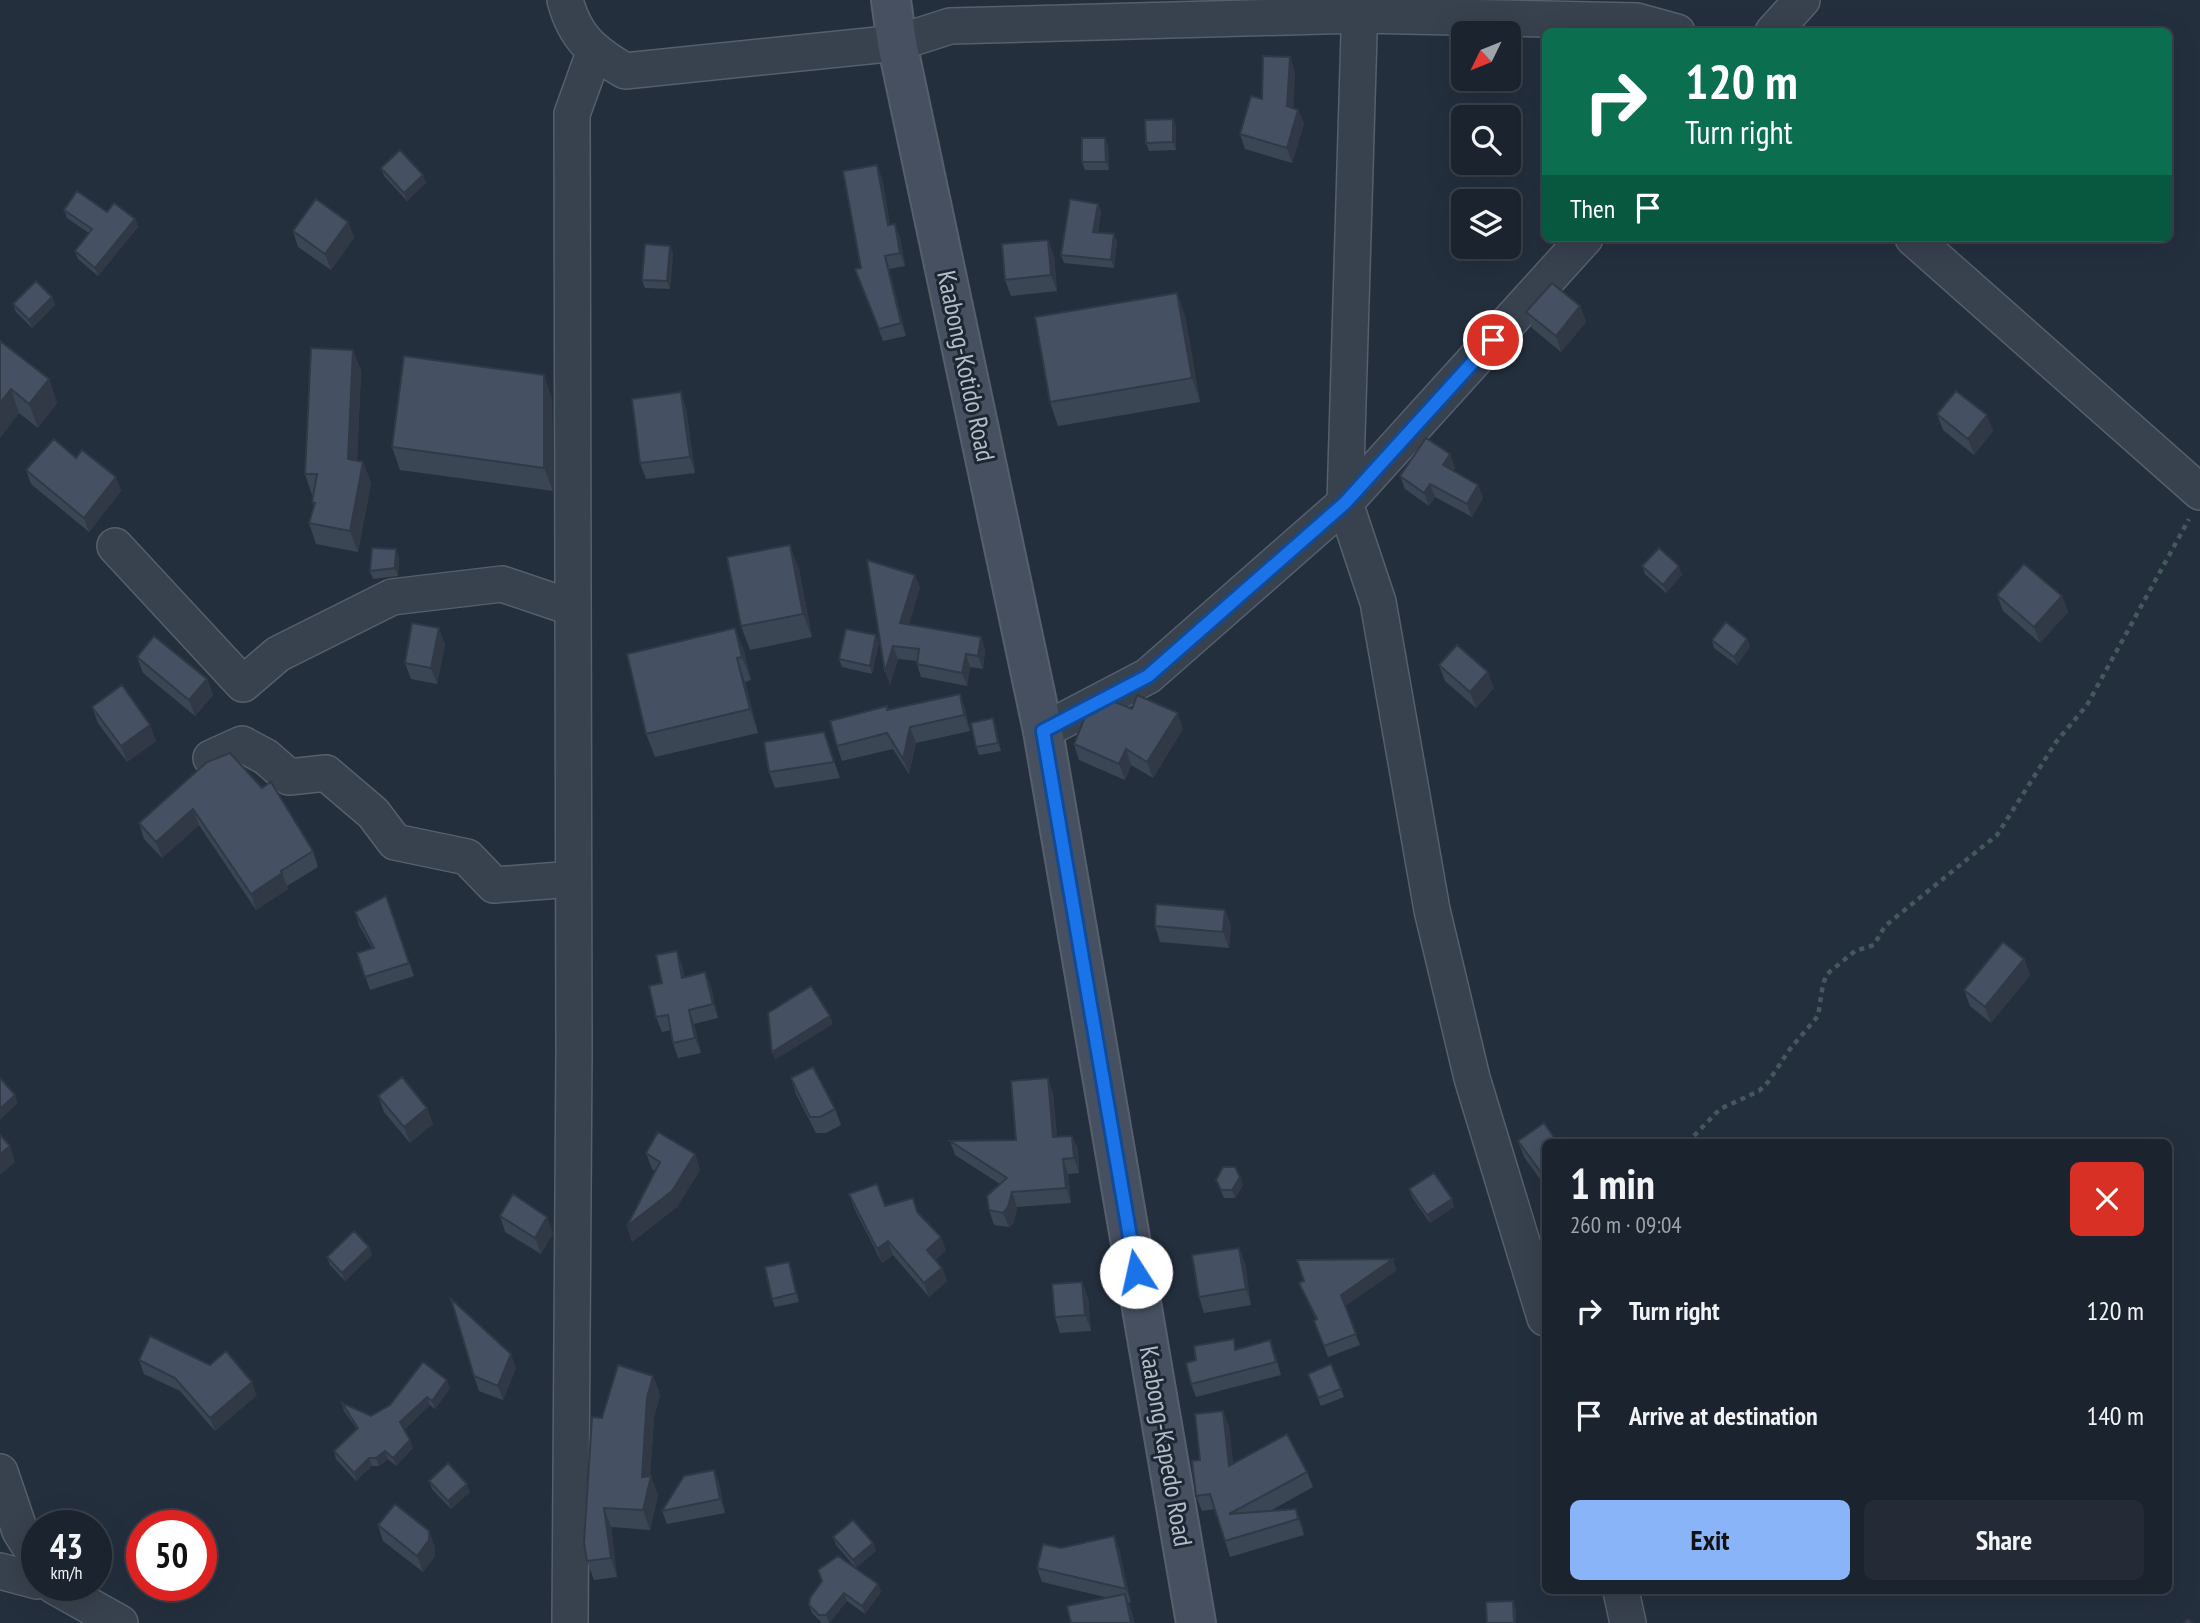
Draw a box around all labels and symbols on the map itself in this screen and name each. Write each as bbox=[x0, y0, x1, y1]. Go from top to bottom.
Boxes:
north arrow bbox=[1451, 21, 1521, 91]
street label: Kaabong-Kotido Road bbox=[930, 268, 1003, 464]
pin bbox=[1463, 310, 1523, 370]
position arrow bbox=[1099, 1235, 1173, 1309]
street label: Kaabong-Kapedo Road bbox=[1133, 1343, 1200, 1549]
speed limit sign: 50 bbox=[126, 1510, 217, 1601]

